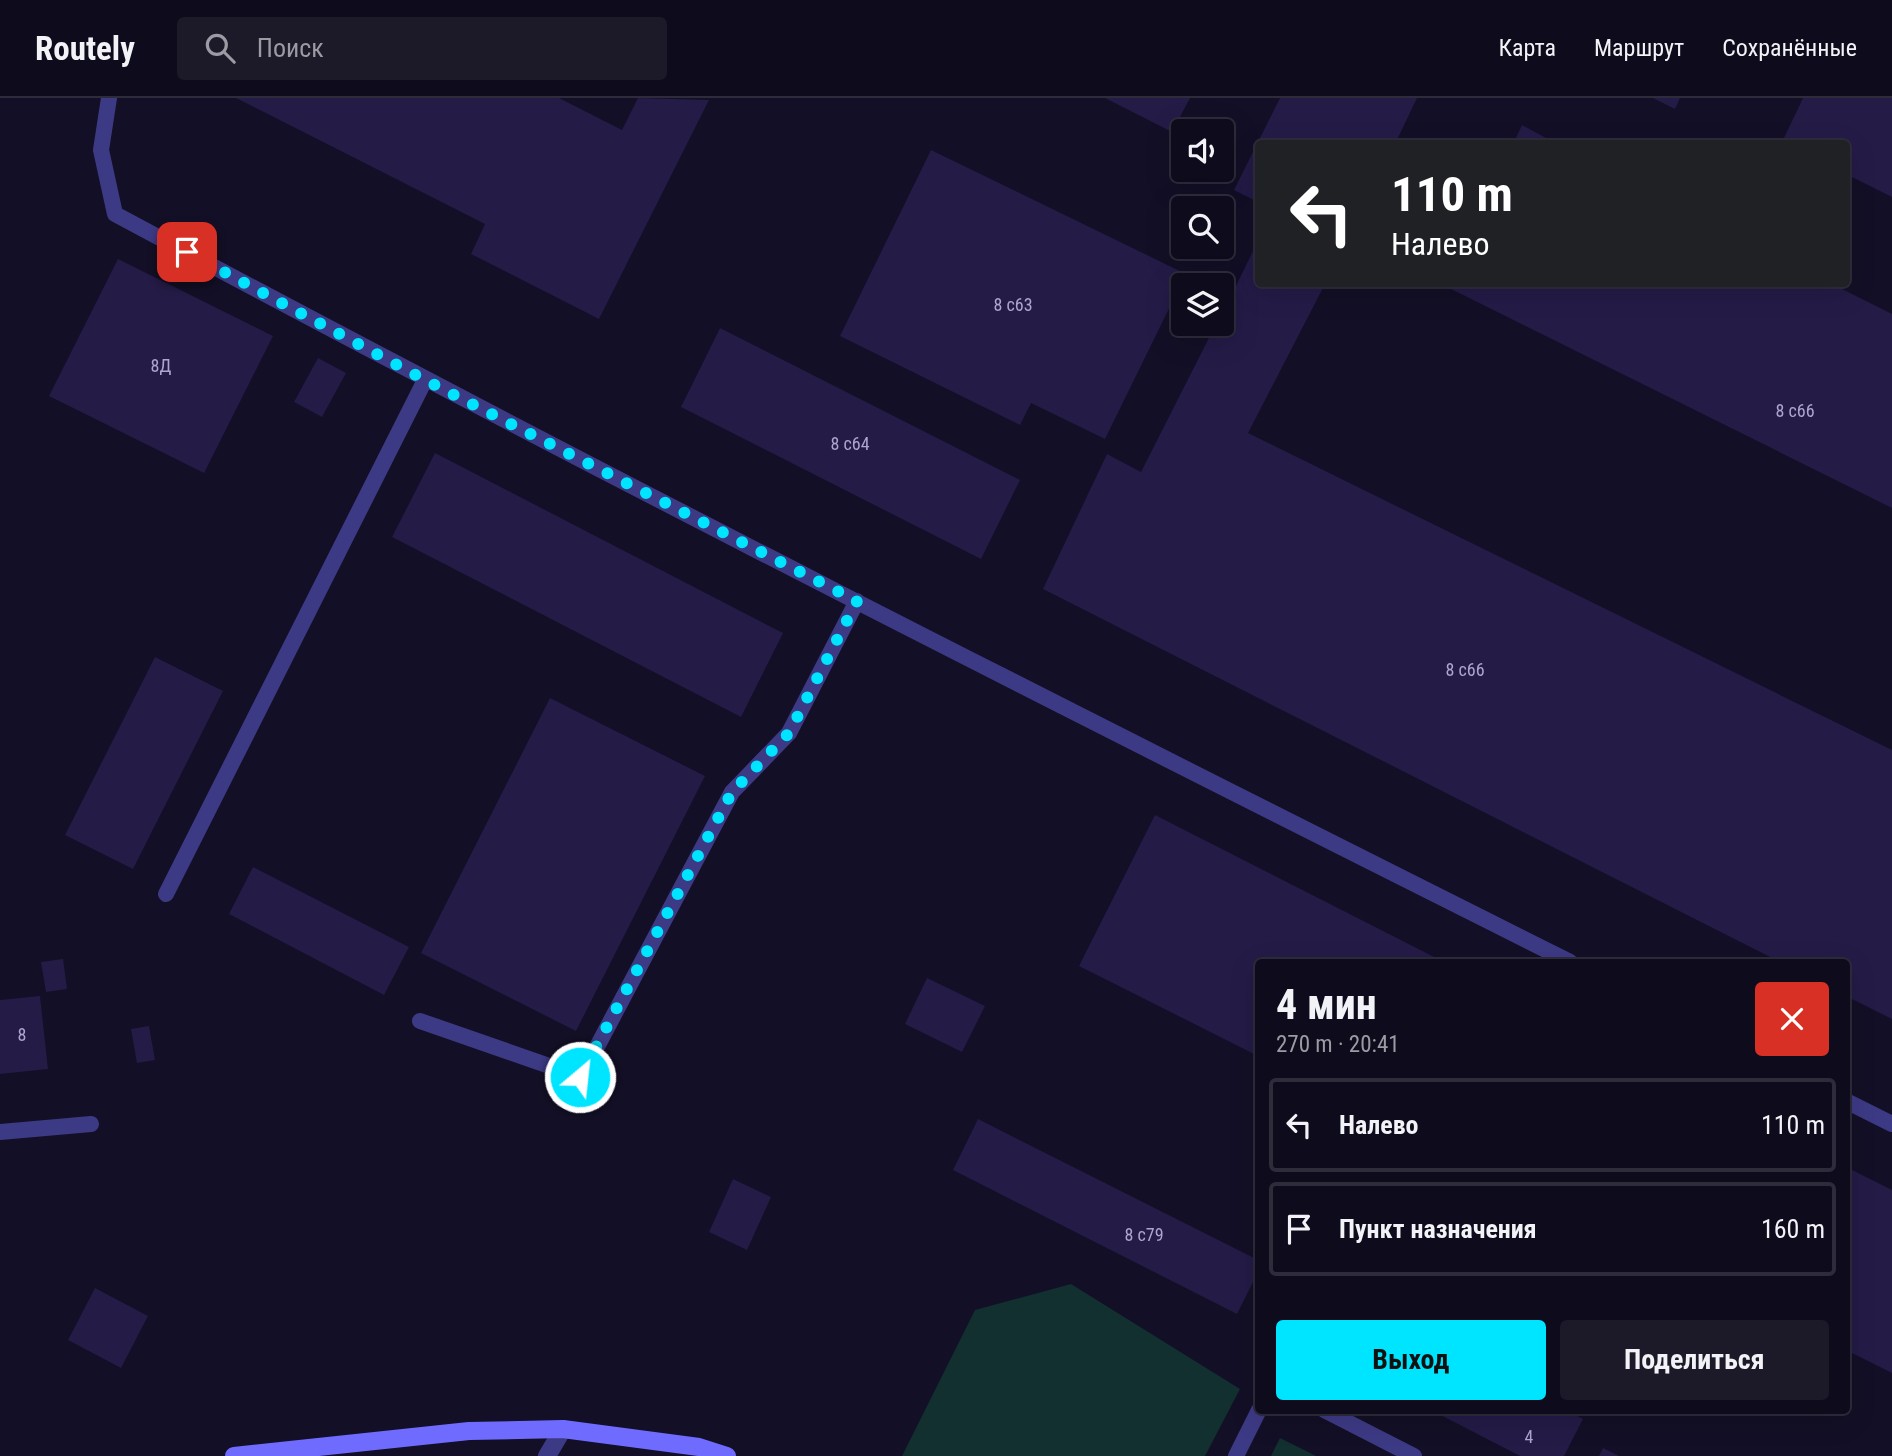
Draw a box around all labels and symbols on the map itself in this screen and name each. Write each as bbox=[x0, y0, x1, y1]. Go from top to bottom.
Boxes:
pin bbox=[157, 222, 217, 282]
house number: 8 с63 bbox=[993, 294, 1033, 315]
house number: 8Д bbox=[151, 355, 171, 376]
house number: 8 с66 bbox=[1775, 400, 1815, 421]
house number: 8 с64 bbox=[830, 433, 870, 454]
house number: 8 с66 bbox=[1445, 659, 1485, 680]
house number: 8 bbox=[18, 1024, 26, 1045]
position arrow bbox=[543, 1040, 617, 1114]
house number: 8 с79 bbox=[1124, 1224, 1164, 1245]
house number: 4 bbox=[1525, 1426, 1534, 1447]

